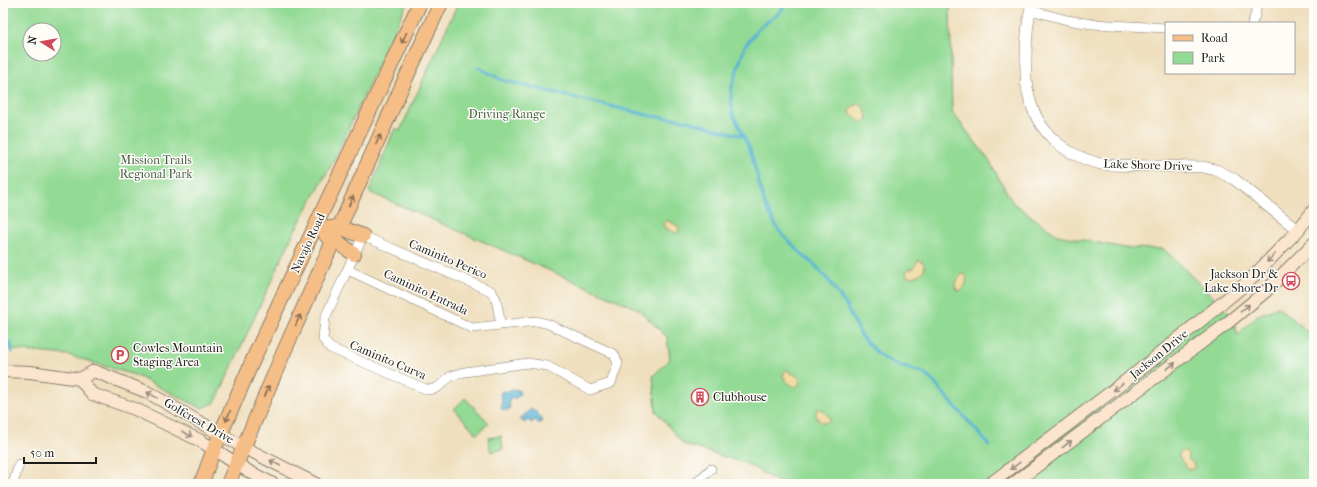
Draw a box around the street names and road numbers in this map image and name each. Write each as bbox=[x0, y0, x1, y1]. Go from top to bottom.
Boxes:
street label: Lake Shore Drive bbox=[1103, 156, 1193, 174]
street label: Navajo Road bbox=[288, 211, 328, 275]
street label: Caminito Perico bbox=[407, 236, 489, 282]
street label: Caminito Entrada bbox=[381, 266, 471, 318]
street label: Jackson Drive bbox=[1126, 326, 1191, 382]
street label: Caminito Curva bbox=[348, 338, 429, 383]
street label: Golfcrest Drive bbox=[162, 395, 237, 447]

